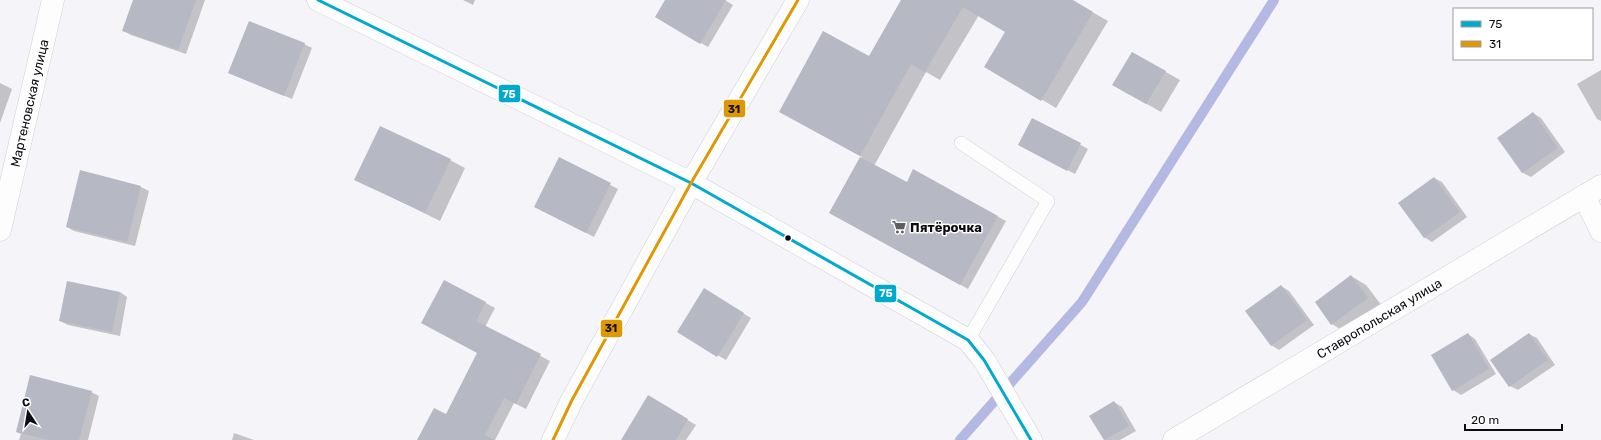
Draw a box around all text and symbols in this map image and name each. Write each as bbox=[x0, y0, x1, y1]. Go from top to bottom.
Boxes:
legend bbox=[1453, 8, 1593, 60]
text: 75 bbox=[1489, 17, 1502, 31]
text: 31 bbox=[1489, 37, 1501, 51]
street label: Мартеновская улица bbox=[7, 38, 52, 169]
line badge: 75 bbox=[498, 84, 521, 103]
text: 75 bbox=[502, 88, 516, 101]
line badge: 31 bbox=[723, 99, 746, 118]
text: 31 bbox=[728, 103, 740, 116]
supermarket icon: Пятёрочка bbox=[891, 219, 907, 235]
place label: Пятёрочка bbox=[910, 220, 982, 235]
unlabelled marker bbox=[783, 233, 793, 243]
street label: Ставропольская улица bbox=[1314, 275, 1444, 362]
line badge: 75 bbox=[874, 284, 897, 303]
text: 75 bbox=[879, 287, 893, 300]
line badge: 31 bbox=[600, 319, 623, 338]
text: 31 bbox=[605, 322, 617, 335]
north arrow bbox=[8, 392, 48, 432]
text: С bbox=[21, 395, 31, 410]
scale bar bbox=[1465, 406, 1562, 432]
text: 20 m bbox=[1471, 413, 1499, 427]

